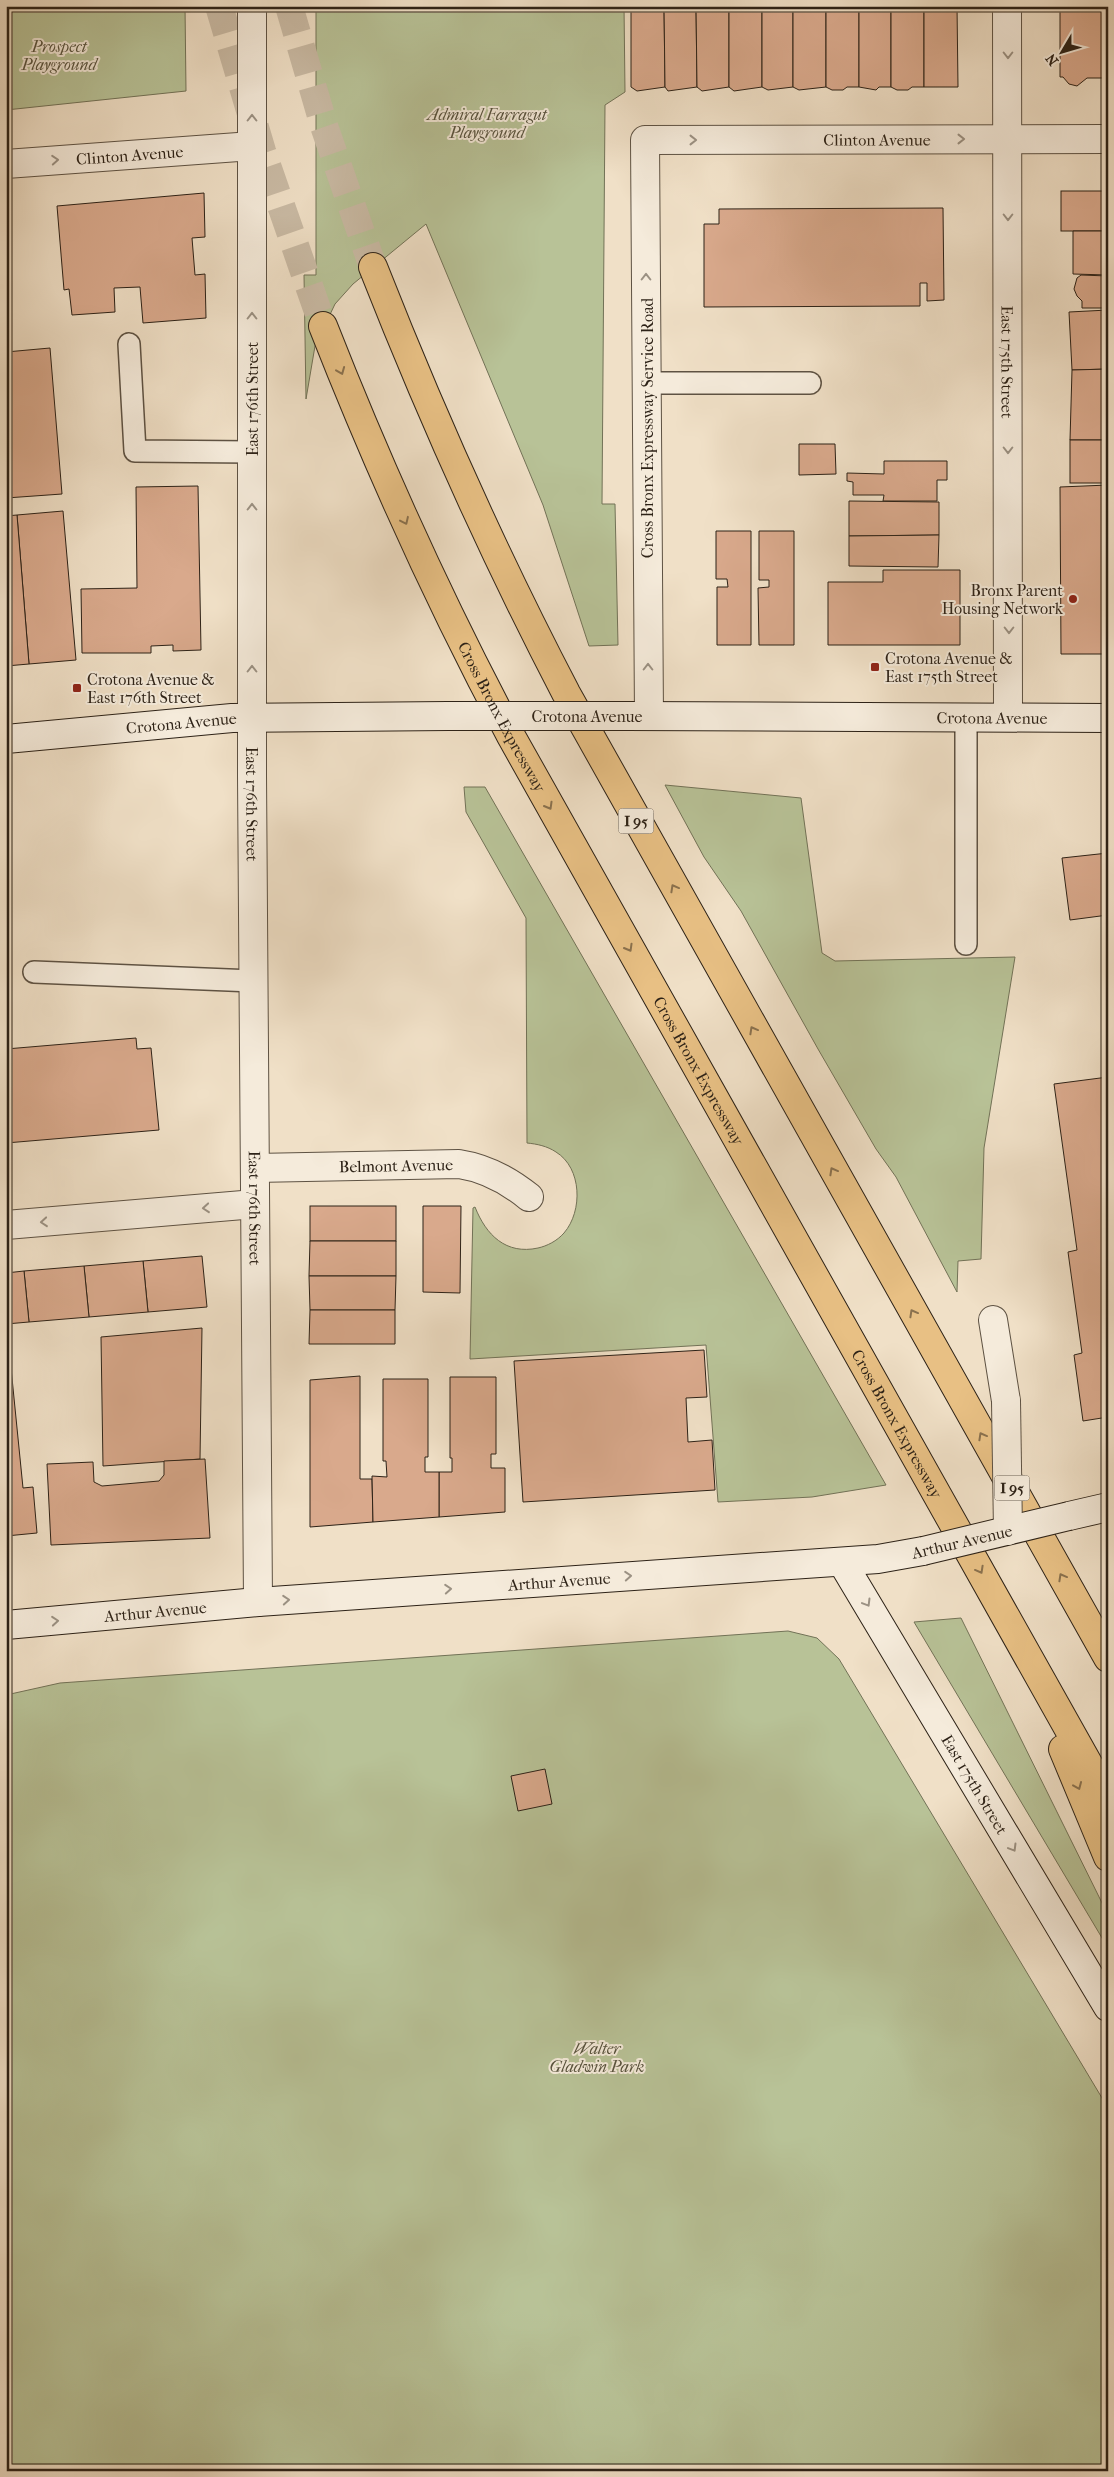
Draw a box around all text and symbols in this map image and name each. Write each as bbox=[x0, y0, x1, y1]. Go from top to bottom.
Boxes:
north arrow bbox=[1036, 28, 1086, 78]
park label: Prospect Playground bbox=[20, 37, 98, 74]
text: N bbox=[1042, 50, 1062, 69]
one-way arrow bbox=[1003, 52, 1013, 59]
park label: Admiral Farragut Playground bbox=[425, 105, 548, 142]
one-way arrow bbox=[247, 114, 257, 122]
street label: Clinton Avenue bbox=[823, 130, 931, 149]
one-way arrow bbox=[958, 134, 965, 144]
one-way arrow bbox=[690, 135, 698, 145]
street label: Clinton Avenue bbox=[75, 142, 184, 168]
one-way arrow bbox=[51, 155, 59, 166]
one-way arrow bbox=[1003, 214, 1013, 222]
one-way arrow bbox=[640, 273, 651, 281]
street label: Cross Bronx Expressway Service Road bbox=[638, 297, 657, 558]
street label: East 175th Street bbox=[998, 305, 1017, 419]
one-way arrow bbox=[247, 312, 257, 320]
street label: East 176th Street bbox=[243, 341, 262, 456]
one-way arrow bbox=[334, 366, 345, 375]
one-way arrow bbox=[1003, 446, 1013, 454]
one-way arrow bbox=[247, 502, 257, 510]
one-way arrow bbox=[398, 516, 409, 525]
place label: Bronx Parent Housing Network bbox=[942, 581, 1064, 618]
marker: Bronx Parent Housing Network bbox=[1067, 593, 1079, 605]
one-way arrow bbox=[1004, 626, 1014, 634]
street label: Cross Bronx Expressway bbox=[454, 638, 550, 796]
place label: Crotona Avenue & East 175th Street bbox=[885, 649, 1013, 686]
marker: Crotona Avenue & East 175th Street bbox=[869, 661, 881, 673]
one-way arrow bbox=[643, 663, 653, 671]
one-way arrow bbox=[247, 665, 257, 672]
place label: Crotona Avenue & East 176th Street bbox=[87, 670, 215, 707]
marker: Crotona Avenue & East 176th Street bbox=[71, 682, 83, 694]
street label: Crotona Avenue bbox=[532, 707, 643, 726]
street label: Crotona Avenue bbox=[125, 708, 237, 737]
street label: Crotona Avenue bbox=[936, 708, 1048, 727]
street label: East 176th Street bbox=[242, 747, 262, 862]
one-way arrow bbox=[543, 801, 553, 810]
road number: I 95 bbox=[618, 808, 654, 834]
one-way arrow bbox=[670, 885, 680, 894]
one-way arrow bbox=[623, 942, 633, 951]
street label: Cross Bronx Expressway bbox=[650, 993, 748, 1149]
one-way arrow bbox=[750, 1026, 760, 1035]
street label: East 176th Street bbox=[245, 1151, 265, 1266]
street label: Belmont Avenue bbox=[339, 1155, 453, 1176]
one-way arrow bbox=[829, 1168, 839, 1177]
one-way arrow bbox=[202, 1202, 210, 1213]
one-way arrow bbox=[40, 1216, 48, 1227]
one-way arrow bbox=[909, 1309, 919, 1318]
street label: Cross Bronx Expressway bbox=[848, 1346, 947, 1502]
one-way arrow bbox=[979, 1432, 989, 1441]
road number: I 95 bbox=[994, 1476, 1030, 1500]
street label: Arthur Avenue bbox=[909, 1521, 1014, 1563]
one-way arrow bbox=[974, 1565, 984, 1574]
street label: Arthur Avenue bbox=[506, 1568, 611, 1594]
one-way arrow bbox=[624, 1571, 632, 1582]
one-way arrow bbox=[1059, 1574, 1069, 1583]
one-way arrow bbox=[445, 1583, 453, 1594]
one-way arrow bbox=[283, 1594, 291, 1605]
street label: Arthur Avenue bbox=[102, 1597, 207, 1626]
one-way arrow bbox=[861, 1598, 871, 1607]
one-way arrow bbox=[51, 1616, 59, 1627]
street label: East 175th Street bbox=[938, 1731, 1012, 1838]
one-way arrow bbox=[1072, 1781, 1082, 1790]
one-way arrow bbox=[1007, 1843, 1017, 1852]
park label: Walter Gladwin Park bbox=[550, 2039, 644, 2076]

